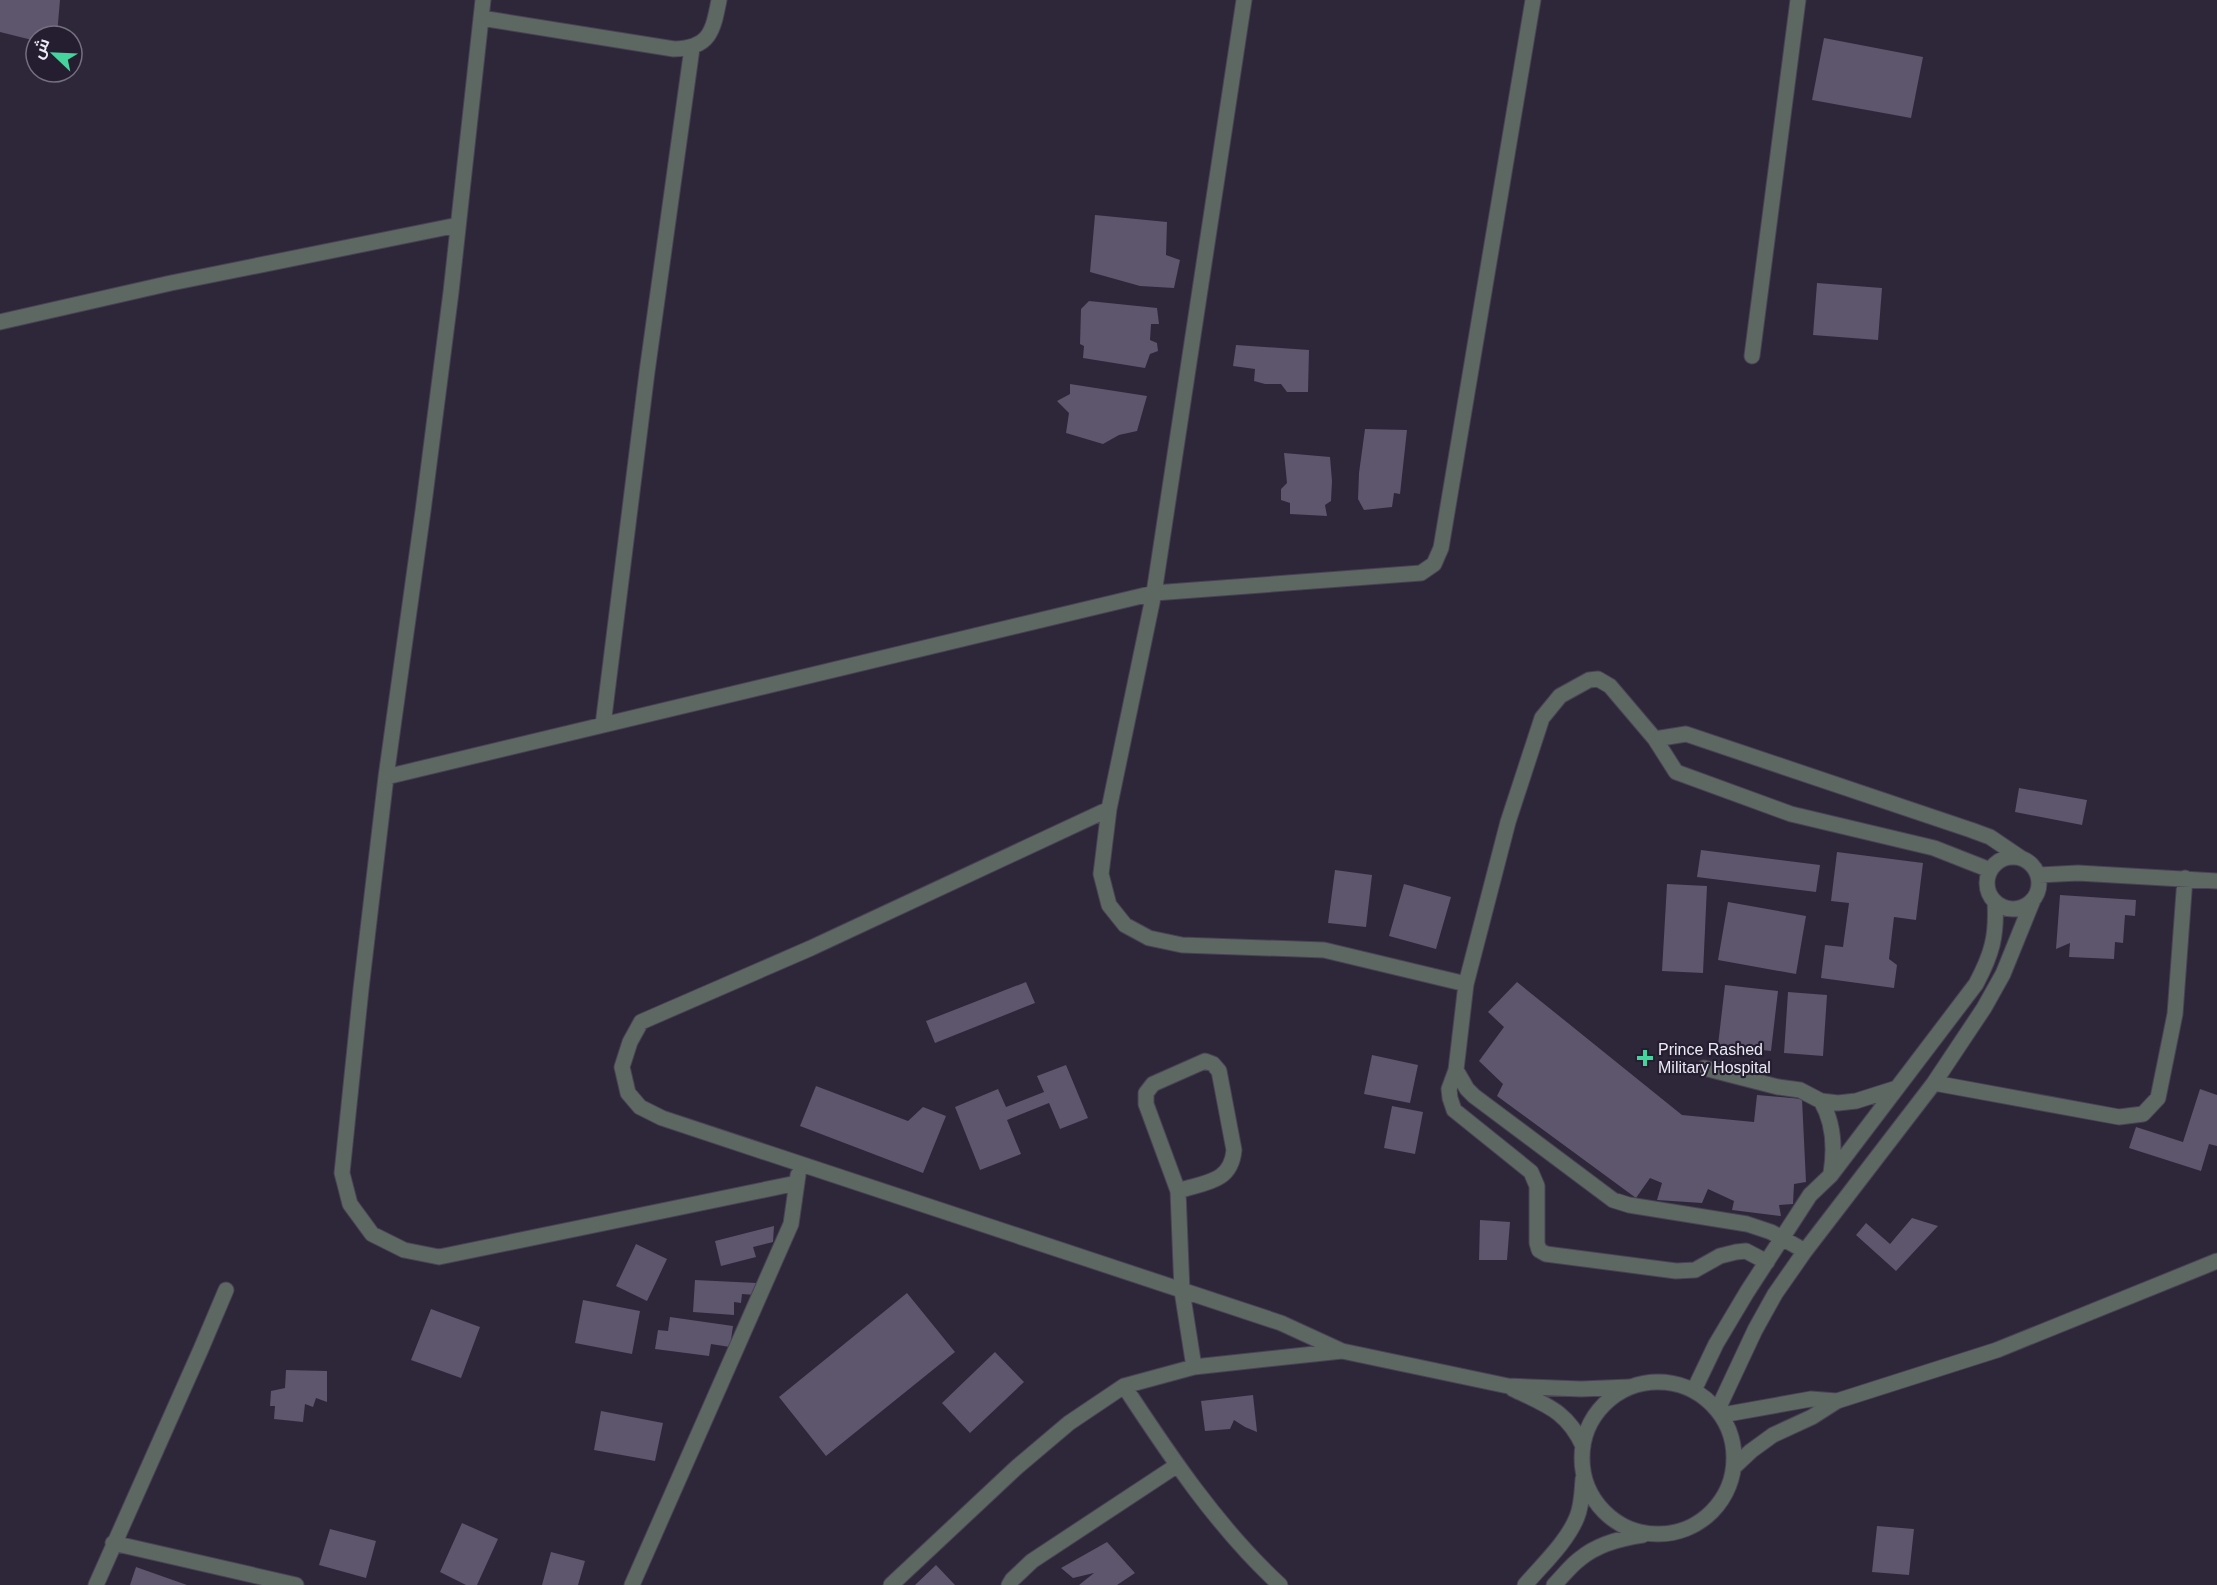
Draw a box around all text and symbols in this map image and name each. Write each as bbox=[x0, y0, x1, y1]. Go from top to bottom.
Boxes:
north arrow bbox=[24, 24, 84, 84]
text: ش bbox=[29, 36, 53, 61]
place label: Prince Rashed Military Hospital bbox=[1658, 1041, 1771, 1076]
marker: Prince Rashed Military Hospital bbox=[1636, 1049, 1654, 1067]

